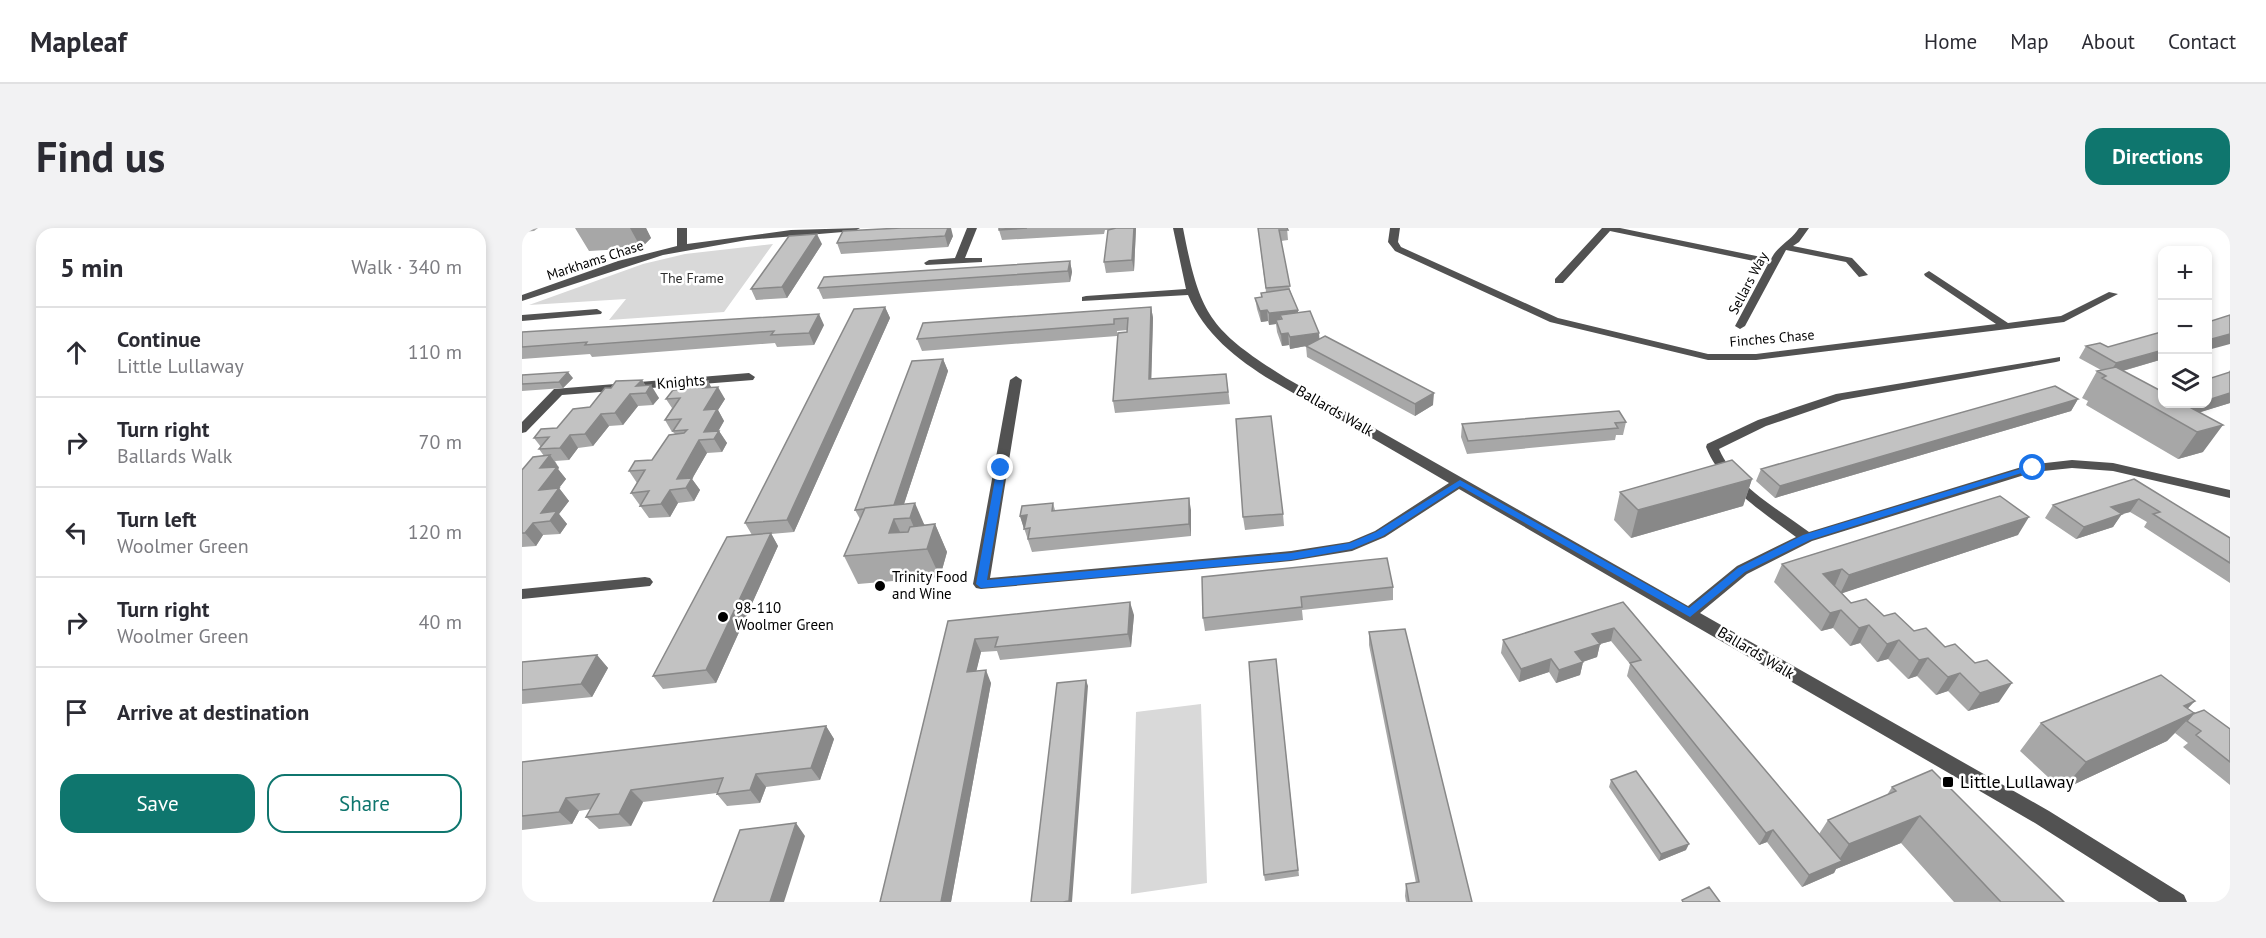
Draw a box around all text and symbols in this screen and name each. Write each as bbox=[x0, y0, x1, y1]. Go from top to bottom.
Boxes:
text: Mapleaf bbox=[30, 23, 127, 60]
text: Home bbox=[1924, 28, 1977, 55]
text: Map bbox=[2010, 28, 2049, 55]
text: About bbox=[2082, 28, 2135, 55]
text: Contact bbox=[2168, 28, 2236, 55]
button: Directions bbox=[2085, 128, 2230, 185]
text: Find us bbox=[36, 129, 165, 184]
street label: Markhams Chase bbox=[544, 236, 646, 284]
map controls bbox=[2158, 246, 2212, 408]
button: + bbox=[2158, 246, 2212, 300]
street label: Sellars Way bbox=[1724, 248, 1772, 317]
text: 5 min bbox=[60, 251, 123, 284]
text: Walk · 340 m bbox=[351, 254, 462, 280]
park label: The Frame bbox=[660, 269, 724, 287]
button: − bbox=[2158, 300, 2212, 354]
text: Continue bbox=[117, 325, 201, 353]
street label: Finches Chase bbox=[1729, 325, 1815, 351]
icon: ahead bbox=[60, 336, 93, 369]
text: 110 m bbox=[408, 339, 462, 365]
text: Little Lullaway bbox=[117, 353, 244, 379]
button: layers bbox=[2158, 354, 2212, 408]
street label: Knights bbox=[656, 370, 706, 393]
street label: Ballards Walk bbox=[1293, 381, 1378, 441]
text: Turn right bbox=[117, 415, 209, 443]
icon: right bbox=[60, 426, 93, 459]
text: 70 m bbox=[419, 429, 462, 455]
text: Ballards Walk bbox=[117, 443, 232, 469]
route end bbox=[987, 454, 1013, 480]
route start bbox=[2019, 454, 2045, 480]
text: Turn left bbox=[117, 505, 197, 533]
icon: left bbox=[60, 516, 93, 549]
text: 120 m bbox=[408, 519, 462, 545]
text: Woolmer Green bbox=[117, 533, 249, 559]
place label: Trinity Food and Wine bbox=[892, 567, 968, 603]
marker: Trinity Food and Wine bbox=[873, 579, 887, 593]
text: Turn right bbox=[117, 595, 209, 623]
place label: 98-110 Woolmer Green bbox=[735, 598, 834, 634]
icon: right bbox=[60, 606, 93, 639]
text: 40 m bbox=[419, 609, 462, 635]
marker: 98-110 Woolmer Green bbox=[716, 610, 730, 624]
street label: Ballards Walk bbox=[1714, 622, 1799, 683]
text: Woolmer Green bbox=[117, 623, 249, 649]
icon: arrive bbox=[60, 696, 93, 729]
text: Arrive at destination bbox=[117, 698, 309, 726]
place label: Little Lullaway bbox=[1960, 770, 2075, 793]
button: Save bbox=[60, 774, 255, 833]
button: Share bbox=[267, 774, 462, 833]
marker: Little Lullaway bbox=[1941, 775, 1955, 789]

